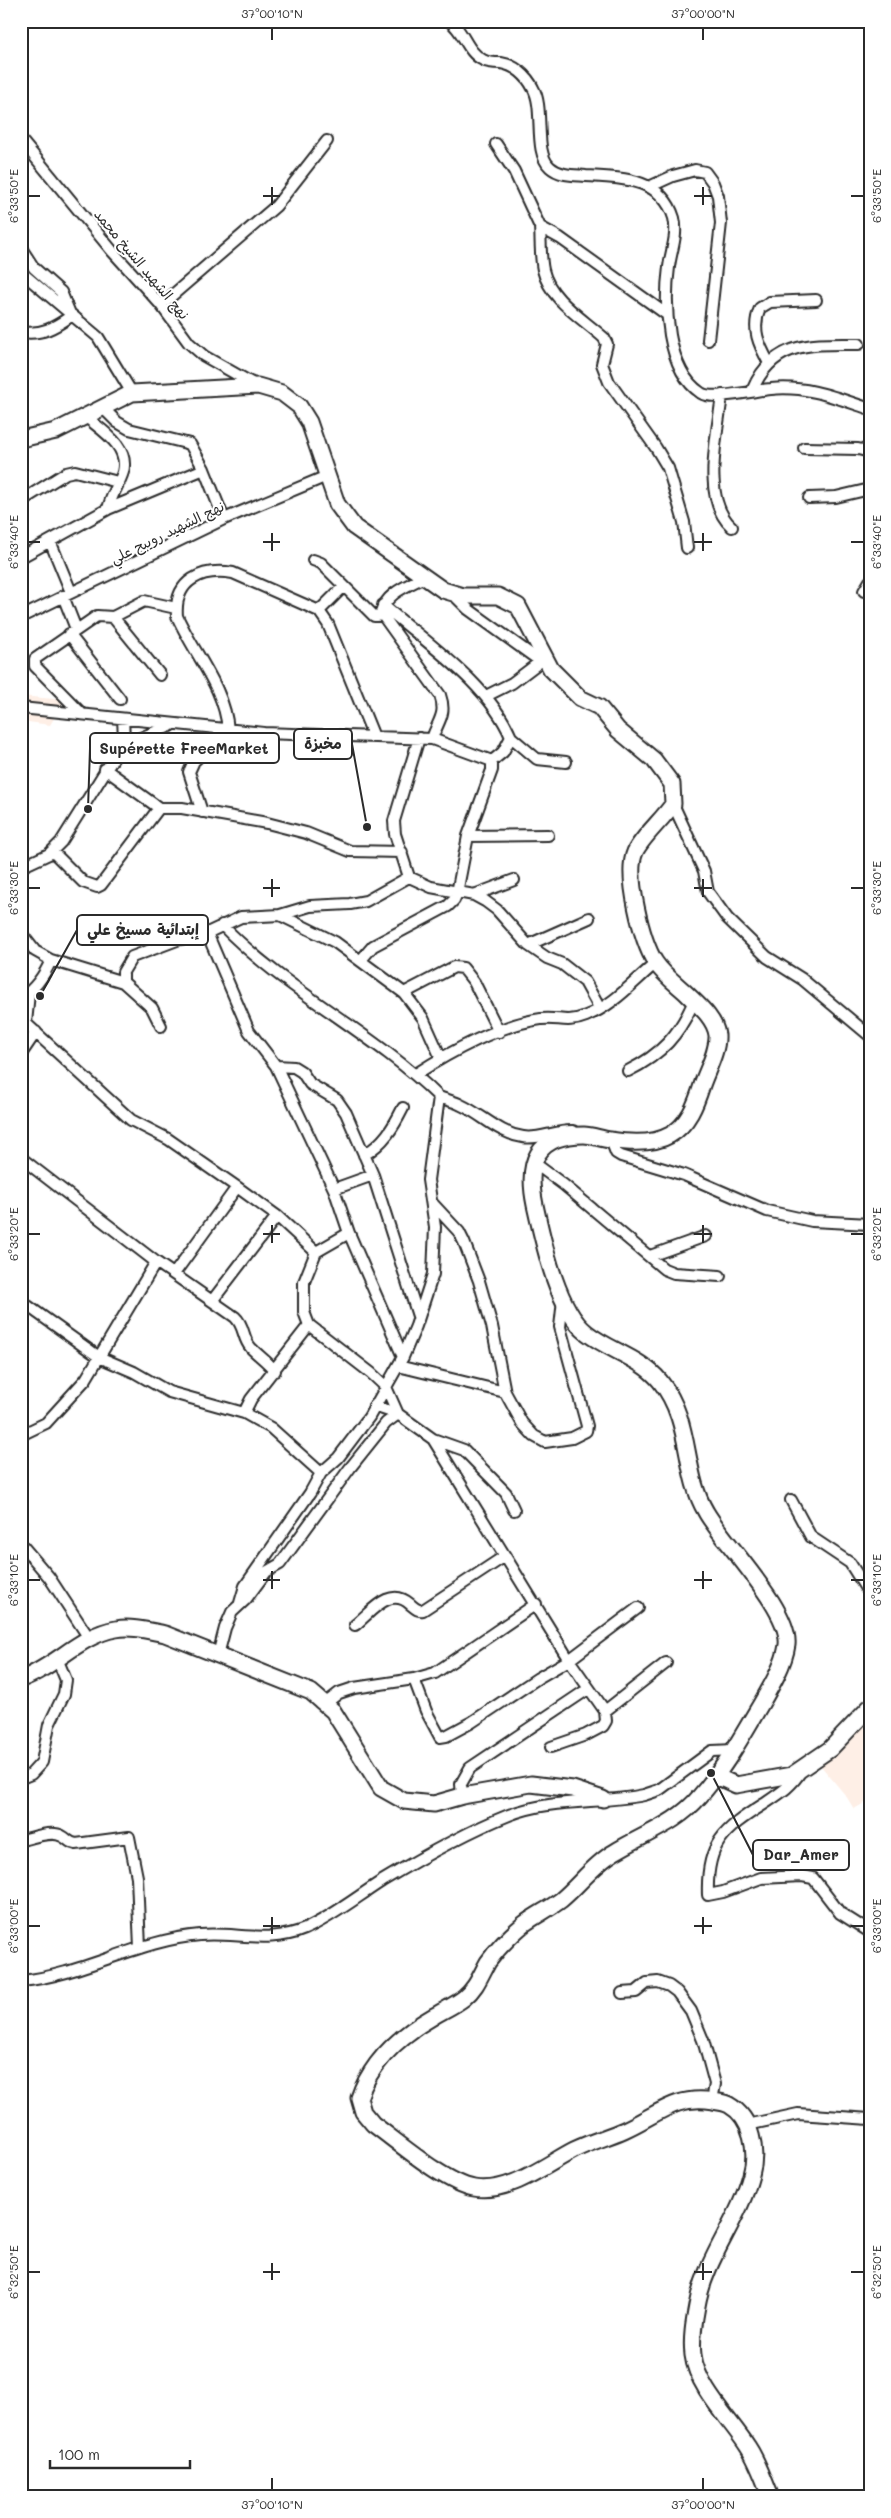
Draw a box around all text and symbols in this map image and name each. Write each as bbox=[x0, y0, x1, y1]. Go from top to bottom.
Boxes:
text: 37°00'10"N bbox=[241, 5, 303, 21]
text: 37°00'00"N bbox=[671, 5, 735, 21]
text: 6°33'50"E bbox=[5, 169, 21, 223]
text: 6°33'50"E bbox=[868, 169, 884, 223]
street label: نهج الشهيد الشيخ محمد bbox=[89, 205, 194, 324]
street label: نهج الشهيد رويبح علي bbox=[107, 496, 229, 571]
text: 6°33'40"E bbox=[5, 515, 21, 569]
text: 6°33'40"E bbox=[868, 515, 884, 569]
callout: مخبزة bbox=[294, 729, 352, 759]
callout: Supérette FreeMarket bbox=[90, 733, 279, 763]
text: مخبزة bbox=[304, 733, 342, 753]
text: Supérette FreeMarket bbox=[100, 738, 269, 758]
text: 6°33'30"E bbox=[5, 861, 21, 915]
text: 6°33'30"E bbox=[868, 861, 884, 915]
callout: إبتدائية مسيخ علي bbox=[77, 915, 208, 945]
text: إبتدائية مسيخ علي bbox=[87, 919, 199, 944]
text: 6°33'20"E bbox=[5, 1207, 21, 1261]
text: 6°33'20"E bbox=[868, 1207, 884, 1261]
text: 6°33'10"E bbox=[5, 1554, 21, 1606]
text: 6°33'10"E bbox=[868, 1554, 884, 1606]
callout: Dar_Amer bbox=[753, 1840, 849, 1870]
text: Dar_Amer bbox=[763, 1844, 839, 1864]
text: 6°33'00"E bbox=[5, 1899, 21, 1953]
text: 6°33'00"E bbox=[868, 1899, 884, 1953]
text: 6°32'50"E bbox=[5, 2245, 21, 2299]
text: 6°32'50"E bbox=[868, 2245, 884, 2299]
scale bar bbox=[50, 2438, 190, 2470]
text: 100 m bbox=[58, 2444, 100, 2464]
text: 37°00'10"N bbox=[241, 2496, 303, 2512]
text: 37°00'00"N bbox=[671, 2496, 735, 2512]

